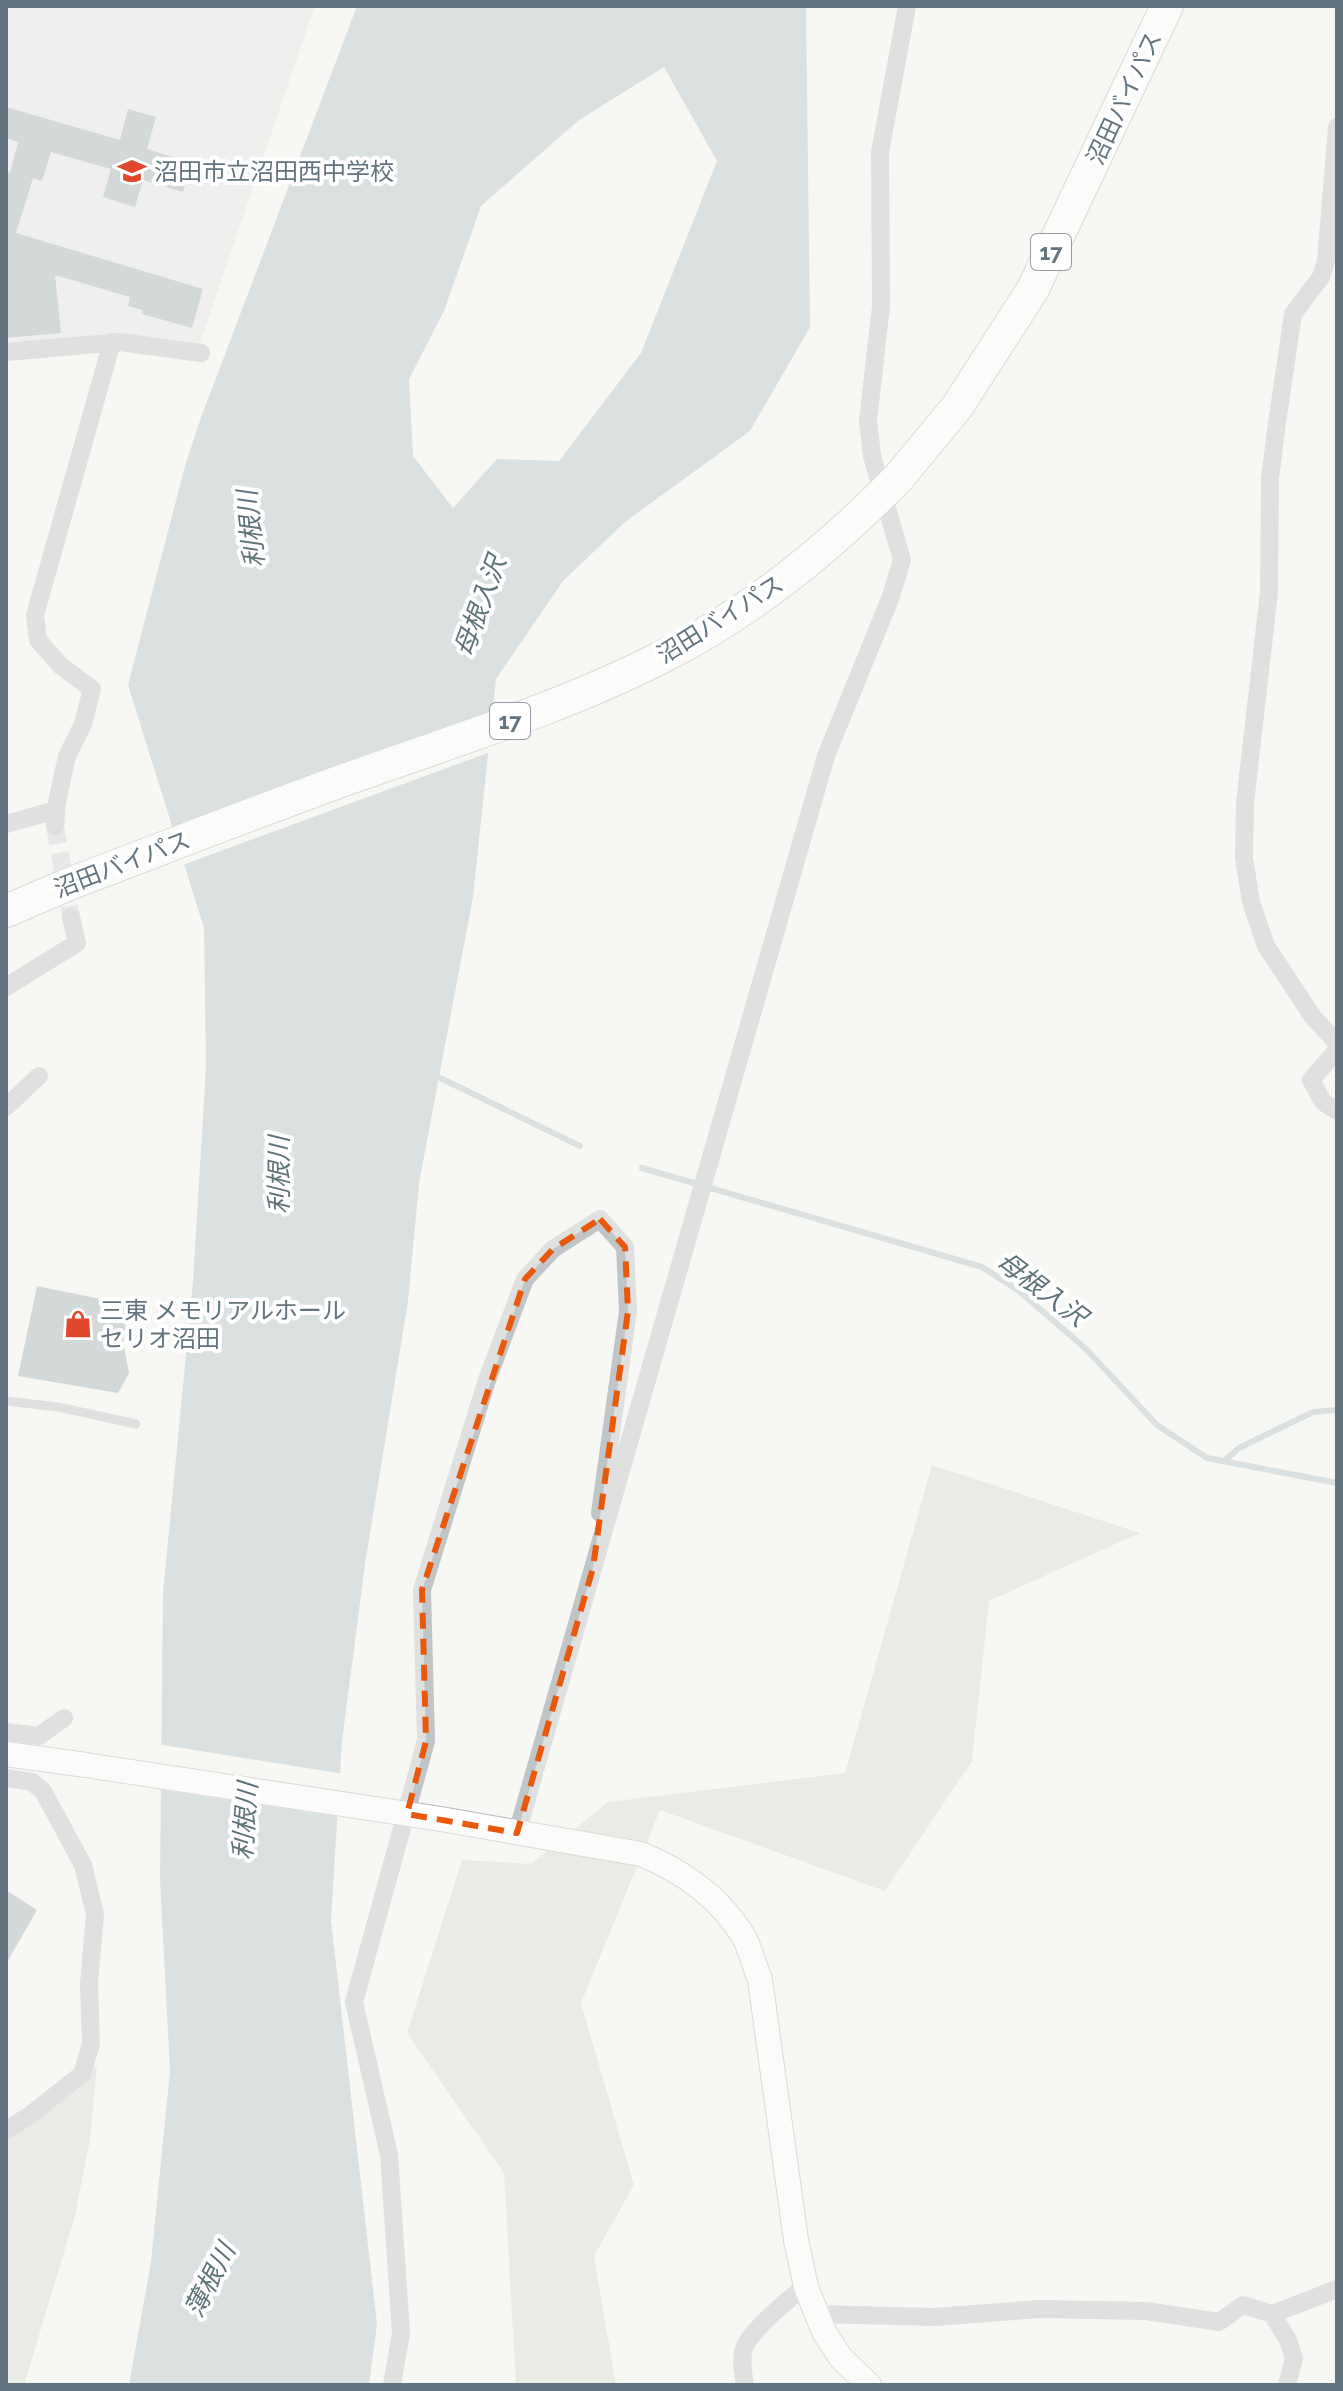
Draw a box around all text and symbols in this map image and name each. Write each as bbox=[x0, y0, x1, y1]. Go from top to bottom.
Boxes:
street label: 沼田バイパス bbox=[1081, 27, 1167, 169]
school or university icon: 沼田市立沼田西中学校 bbox=[117, 156, 147, 186]
place label: 沼田市立沼田西中学校 bbox=[154, 157, 394, 186]
road number: 17 bbox=[1031, 234, 1071, 270]
water label: 利根川 bbox=[232, 486, 270, 569]
water label: 母根入沢 bbox=[448, 549, 513, 660]
street label: 沼田バイパス bbox=[651, 569, 789, 669]
road number: 17 bbox=[490, 703, 530, 739]
street label: 沼田バイパス bbox=[50, 825, 194, 903]
water label: 利根川 bbox=[264, 1133, 294, 1214]
water label: 母根入沢 bbox=[991, 1246, 1095, 1334]
place label: 三東 メモリアルホール セリオ沼田 bbox=[100, 1296, 346, 1353]
shop icon: 三東 メモリアルホール セリオ沼田 bbox=[63, 1309, 93, 1339]
water label: 利根川 bbox=[227, 1778, 263, 1861]
water label: 薄根川 bbox=[179, 2236, 242, 2322]

